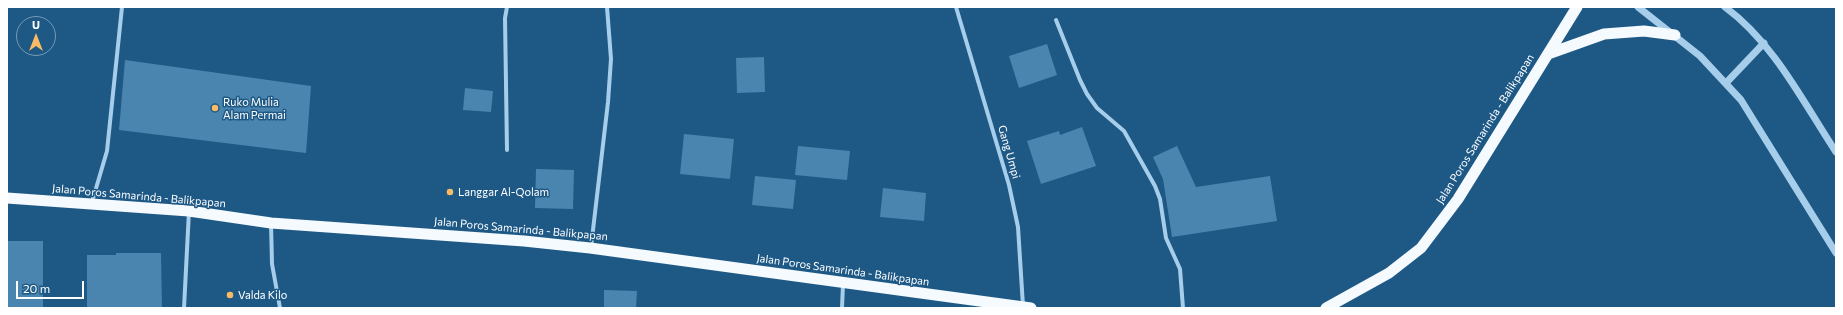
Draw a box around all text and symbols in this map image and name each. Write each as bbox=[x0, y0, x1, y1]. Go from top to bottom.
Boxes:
north arrow bbox=[16, 16, 56, 56]
text: U bbox=[32, 18, 40, 31]
street label: Jalan Poros Samarinda - Balikpapan bbox=[1433, 52, 1537, 206]
place label: Ruko Mulia Alam Permai bbox=[223, 95, 286, 121]
marker: Ruko Mulia Alam Permai bbox=[210, 103, 220, 113]
street label: Gang Umpi bbox=[995, 124, 1023, 180]
street label: Jalan Poros Samarinda - Balikpapan bbox=[52, 182, 226, 210]
place label: Langgar Al-Qolam bbox=[458, 185, 549, 199]
marker: Langgar Al-Qolam bbox=[445, 187, 455, 197]
street label: Jalan Poros Samarinda - Balikpapan bbox=[434, 215, 608, 243]
street label: Jalan Poros Samarinda - Balikpapan bbox=[756, 251, 930, 289]
scale bar bbox=[18, 273, 86, 299]
text: 20 m bbox=[23, 281, 50, 295]
place label: Valda Kilo bbox=[238, 288, 287, 302]
marker: Valda Kilo bbox=[225, 290, 235, 300]

